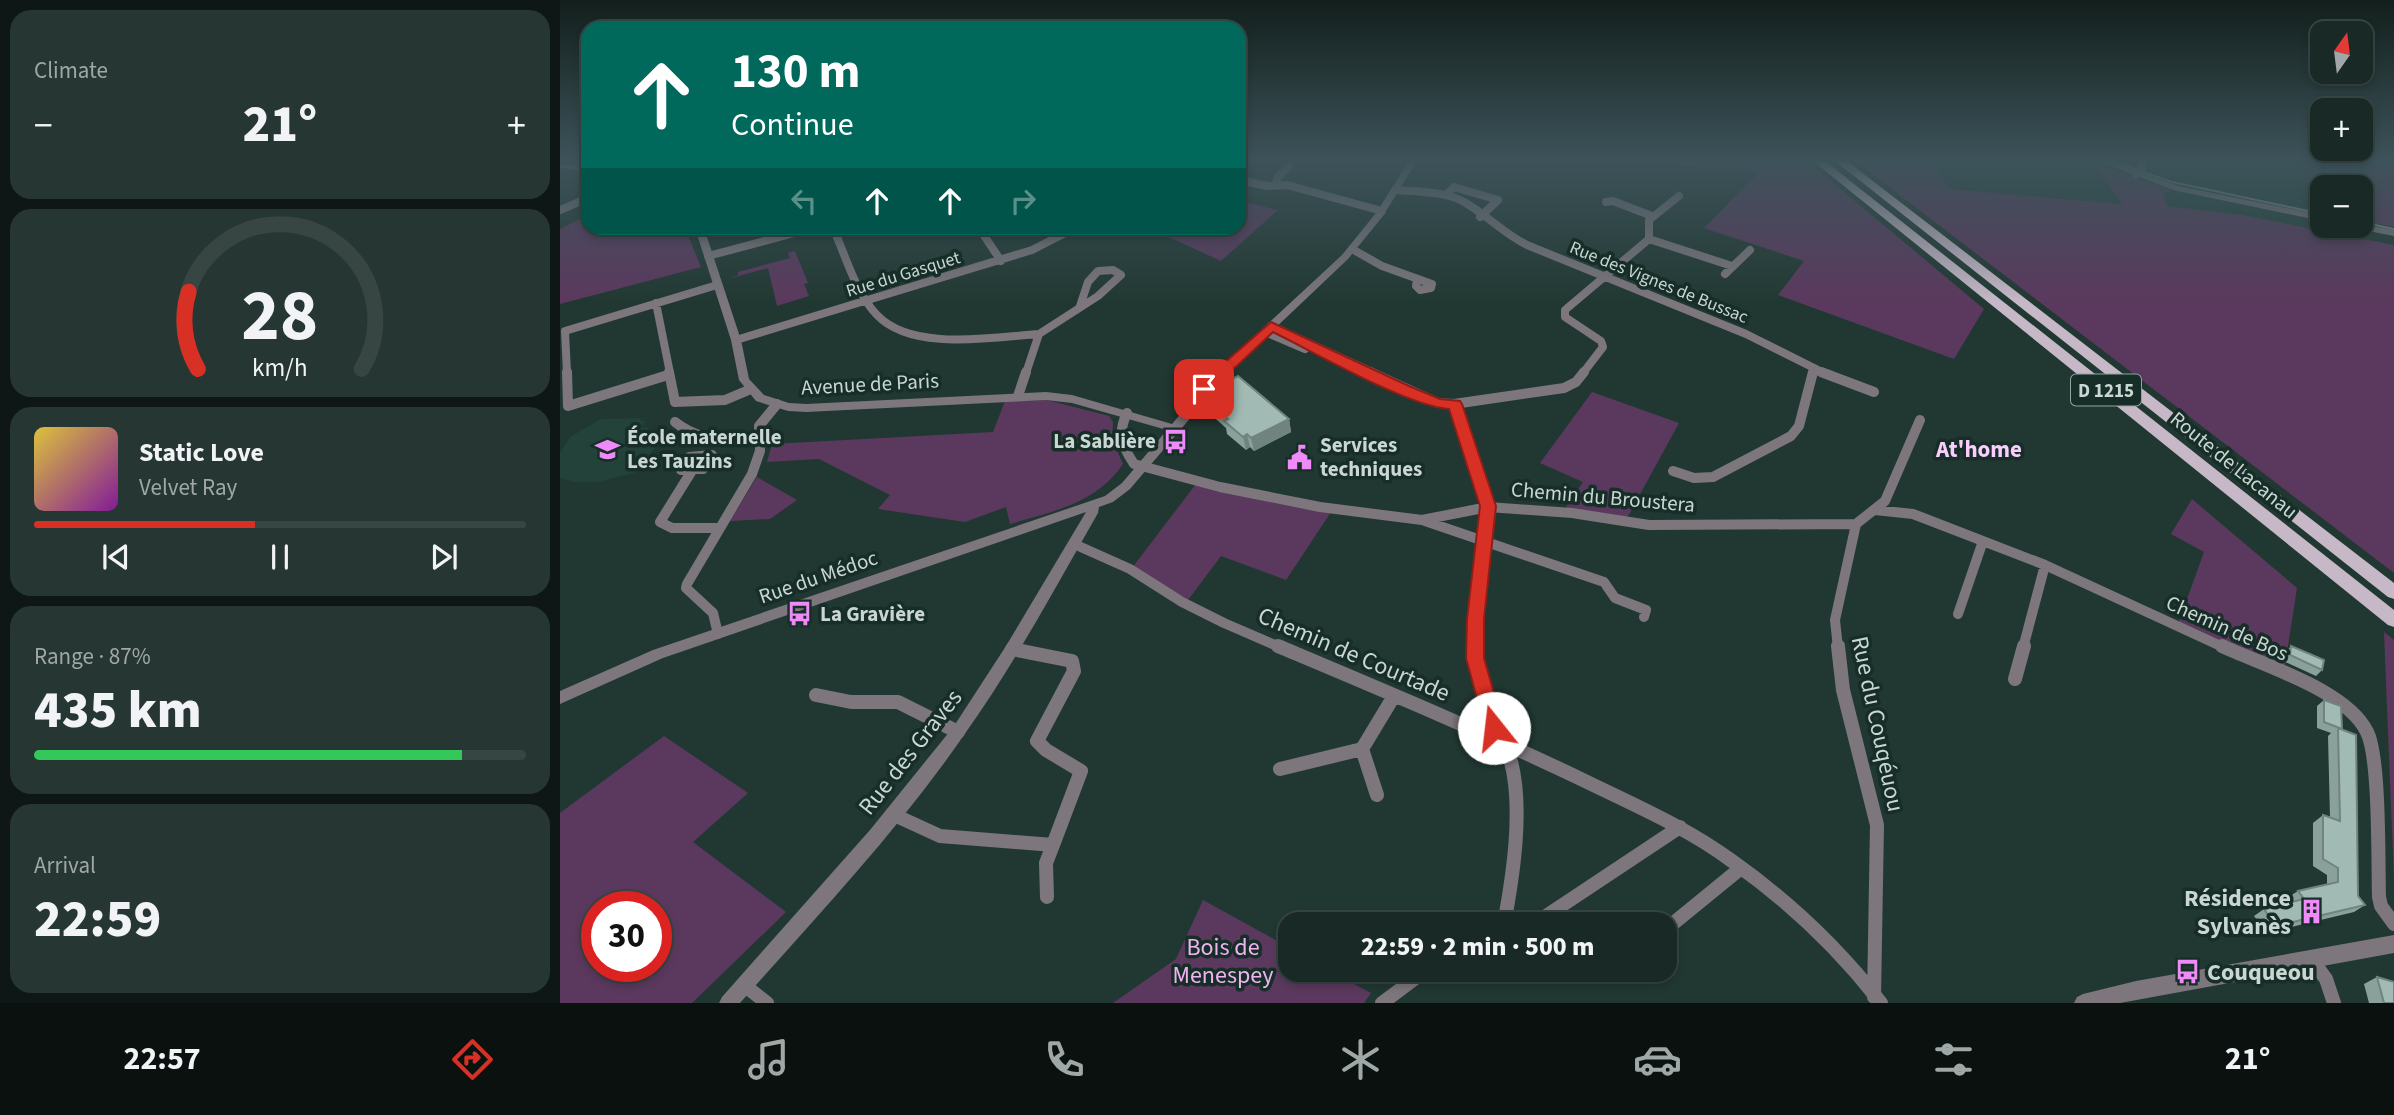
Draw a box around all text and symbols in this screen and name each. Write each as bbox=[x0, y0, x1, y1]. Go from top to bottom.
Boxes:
north arrow bbox=[2310, 21, 2373, 84]
map controls bbox=[2310, 21, 2373, 238]
text: 130 m bbox=[731, 37, 860, 107]
icon: ahead bbox=[616, 49, 707, 140]
text: Climate bbox=[34, 54, 108, 87]
text: 21° bbox=[243, 88, 317, 162]
button: + bbox=[2310, 98, 2373, 161]
text: − bbox=[34, 99, 53, 153]
text: + bbox=[507, 99, 526, 153]
text: Continue bbox=[731, 102, 854, 148]
button: − bbox=[2310, 175, 2373, 238]
icon: left bbox=[785, 182, 823, 220]
icon: ahead bbox=[858, 182, 896, 220]
icon: ahead bbox=[931, 182, 969, 220]
icon: right bbox=[1004, 182, 1042, 220]
street label: Rue des Vignes de Bussac bbox=[1566, 235, 1752, 330]
street label: Rue du Gasquet bbox=[843, 245, 963, 304]
text: 28 bbox=[242, 264, 318, 368]
text: km/h bbox=[252, 350, 308, 386]
pin bbox=[1174, 359, 1234, 419]
street label: Avenue de Paris bbox=[800, 365, 940, 403]
icon: arrive bbox=[1185, 370, 1223, 408]
road number: D 1215 bbox=[2071, 374, 2141, 406]
street label: Route de Lacanau bbox=[2164, 404, 2304, 526]
place label: École maternelle Les Tauzins bbox=[627, 422, 782, 476]
place label: La Sablière bbox=[1053, 426, 1156, 456]
bus stop icon: La Sablière bbox=[1162, 427, 1190, 455]
place label: Services techniques bbox=[1320, 430, 1422, 484]
district label: At'home bbox=[1935, 433, 2022, 466]
text: Static Love bbox=[139, 434, 264, 471]
school or university icon: École maternelle Les Tauzins bbox=[593, 435, 621, 463]
public building icon: Services techniques bbox=[1286, 443, 1314, 471]
text: Velvet Ray bbox=[139, 471, 237, 504]
street label: Chemin du Broustera bbox=[1510, 474, 1696, 520]
icon: previous bbox=[97, 538, 135, 576]
icon: pause bbox=[261, 538, 299, 576]
icon: next bbox=[425, 538, 463, 576]
street label: Rue du Médoc bbox=[755, 543, 882, 611]
street label: Chemin de Bos bbox=[2161, 588, 2293, 668]
street label: Chemin de Courtade bbox=[1252, 598, 1455, 711]
place label: La Gravière bbox=[820, 599, 925, 629]
bus stop icon: La Gravière bbox=[786, 600, 814, 628]
street label: Rue du Couqéuou bbox=[1842, 633, 1913, 815]
text: Range · 87% bbox=[34, 640, 151, 673]
text: 435 km bbox=[34, 674, 202, 748]
street label: Rue des Graves bbox=[850, 682, 971, 823]
position arrow bbox=[1457, 691, 1531, 765]
text: Arrival bbox=[34, 849, 96, 882]
place label: Résidence Sylvanès bbox=[2184, 881, 2291, 944]
text: 22:59 bbox=[34, 883, 161, 957]
speed limit sign: 30 bbox=[581, 891, 672, 982]
building icon: Résidence Sylvanès bbox=[2297, 898, 2325, 926]
text: 22:59 · 2 min · 500 m bbox=[1361, 928, 1594, 965]
park label: Bois de Menespey bbox=[1173, 930, 1274, 993]
place label: Couqueou bbox=[2207, 955, 2315, 990]
bus stop icon: Couqueou bbox=[2173, 958, 2201, 986]
icon: directions bbox=[448, 1035, 497, 1084]
icon: music bbox=[744, 1035, 793, 1084]
icon: phone bbox=[1040, 1035, 1089, 1084]
icon: climate bbox=[1336, 1035, 1385, 1084]
icon: car bbox=[1633, 1035, 1682, 1084]
icon: filters bbox=[1929, 1035, 1978, 1084]
text: 22:57 bbox=[124, 1036, 201, 1082]
text: 21° bbox=[2225, 1036, 2270, 1082]

